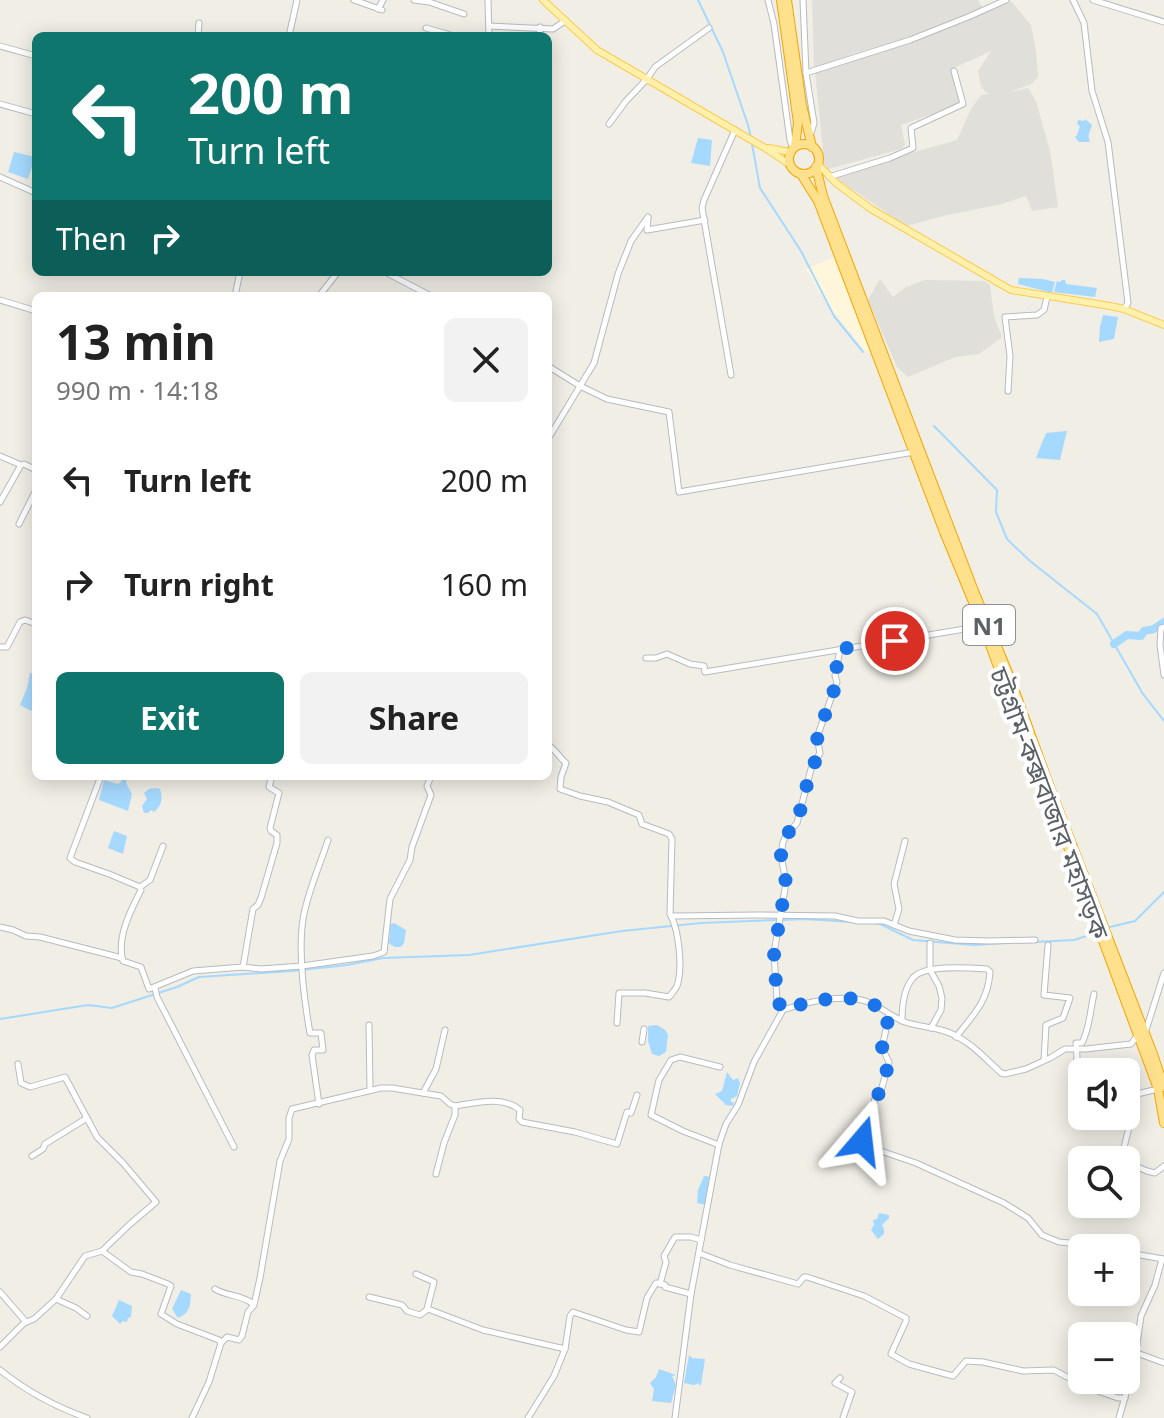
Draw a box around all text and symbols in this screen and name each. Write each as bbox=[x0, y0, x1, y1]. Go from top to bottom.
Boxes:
text: 200 m bbox=[188, 54, 353, 130]
icon: left bbox=[56, 64, 160, 168]
text: Turn left bbox=[188, 126, 330, 175]
icon: right bbox=[143, 216, 187, 260]
text: Then bbox=[56, 218, 127, 259]
text: 13 min bbox=[56, 309, 216, 374]
button: close bbox=[444, 318, 528, 402]
text: 990 m · 14:18 bbox=[56, 372, 219, 408]
icon: left bbox=[56, 458, 100, 502]
text: Turn left bbox=[124, 460, 252, 501]
text: 200 m bbox=[441, 460, 528, 501]
icon: right bbox=[56, 562, 100, 606]
text: Turn right bbox=[124, 564, 274, 605]
text: 160 m bbox=[441, 564, 528, 605]
road number: N1 bbox=[963, 605, 1015, 645]
pin bbox=[861, 607, 929, 675]
icon: arrive bbox=[873, 619, 917, 663]
street label: চট্টগ্রাম-কক্সবাজার মহাসড়ক bbox=[981, 661, 1119, 945]
button: Exit bbox=[56, 672, 284, 764]
button: Share bbox=[300, 672, 528, 764]
map controls bbox=[1068, 1058, 1140, 1394]
button: sound bbox=[1068, 1058, 1140, 1130]
position arrow bbox=[820, 1099, 904, 1183]
button: search bbox=[1068, 1146, 1140, 1218]
button: + bbox=[1068, 1234, 1140, 1306]
button: − bbox=[1068, 1322, 1140, 1394]

